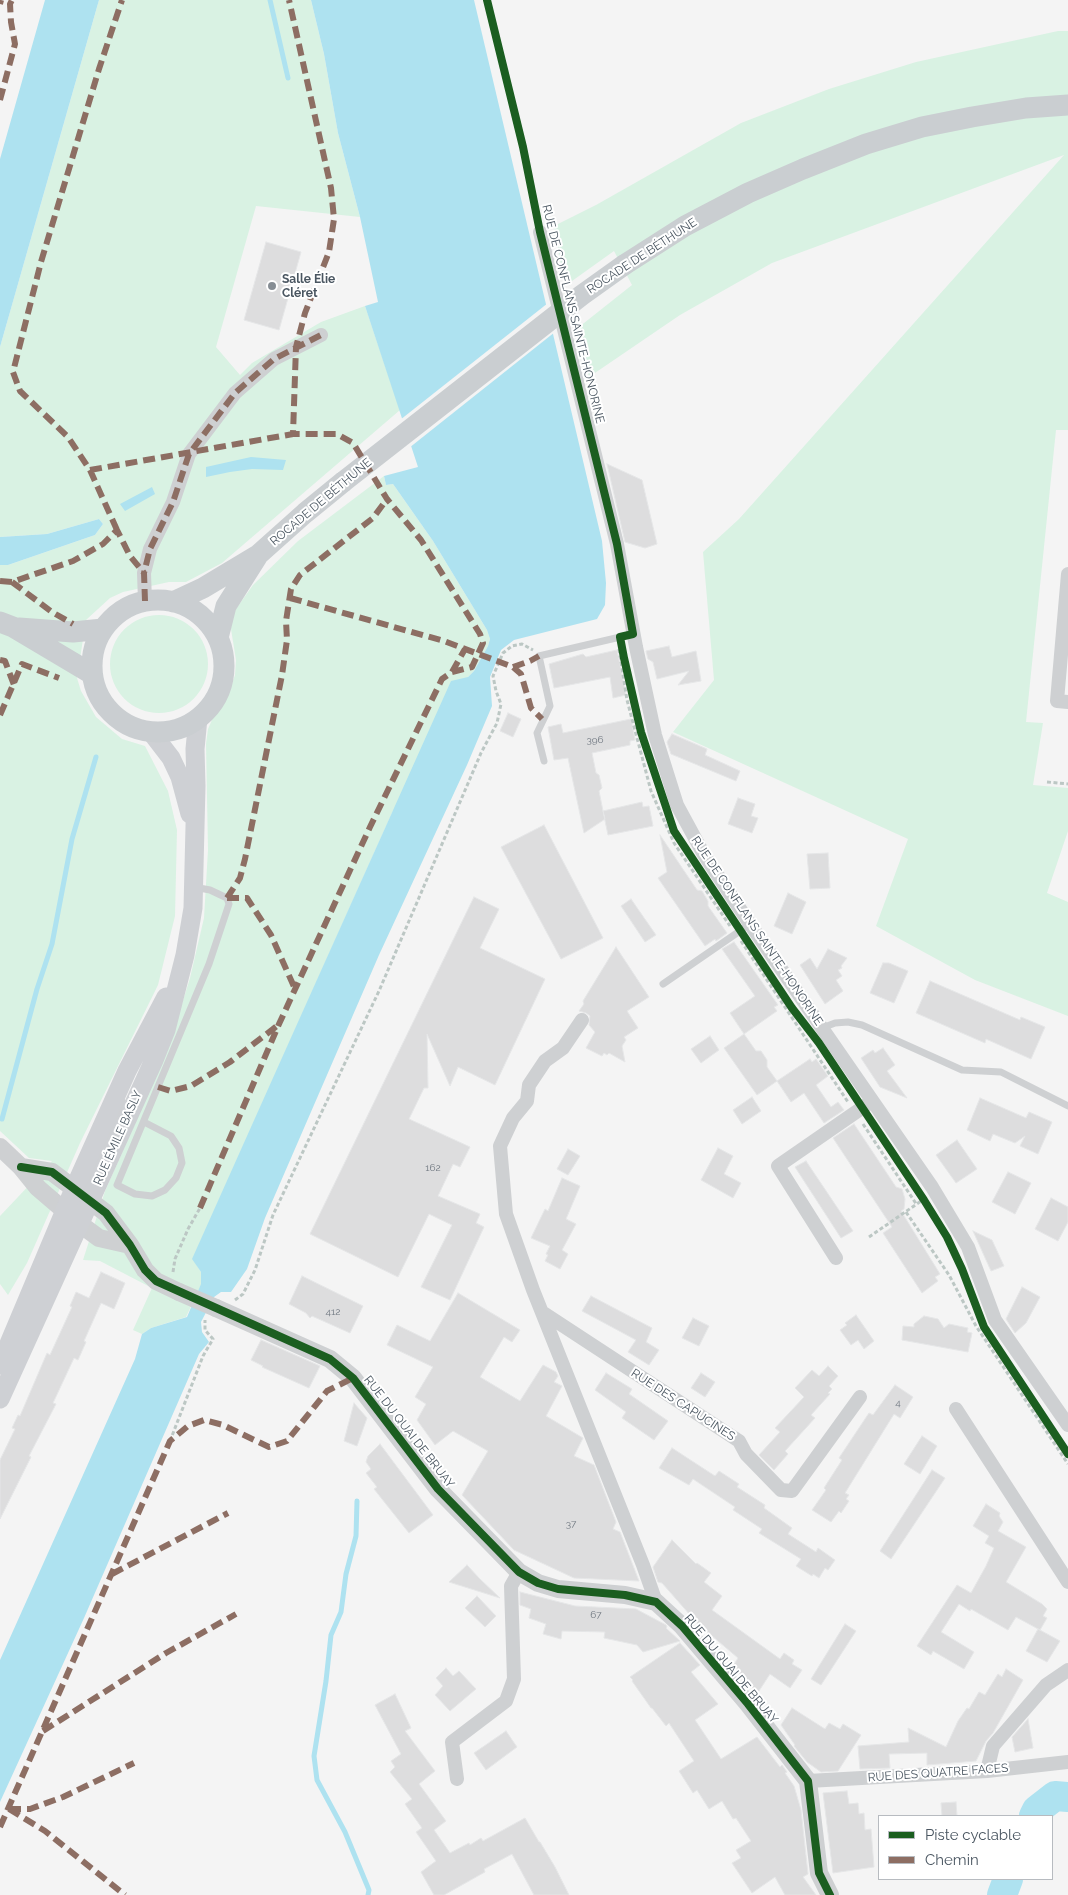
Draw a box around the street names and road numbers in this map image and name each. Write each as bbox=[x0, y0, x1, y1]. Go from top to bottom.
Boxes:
street label: RUE DE CONFLANS SAINTE-HONORINE bbox=[539, 203, 607, 425]
street label: ROCADE DE BÉTHUNE bbox=[584, 215, 700, 297]
street label: ROCADE DE BÉTHUNE bbox=[267, 455, 375, 549]
street label: RUE DE CONFLANS SAINTE-HONORINE bbox=[688, 834, 826, 1028]
street label: RUE ÉMILE BASLY bbox=[91, 1088, 145, 1188]
street label: RUE DES CAPUCINES bbox=[628, 1366, 738, 1444]
street label: RUE DU QUAI DE BRUAY bbox=[361, 1373, 457, 1491]
street label: RUE DU QUAI DE BRUAY bbox=[681, 1611, 781, 1727]
street label: RUE DES QUATRE FACES bbox=[867, 1761, 1009, 1785]

